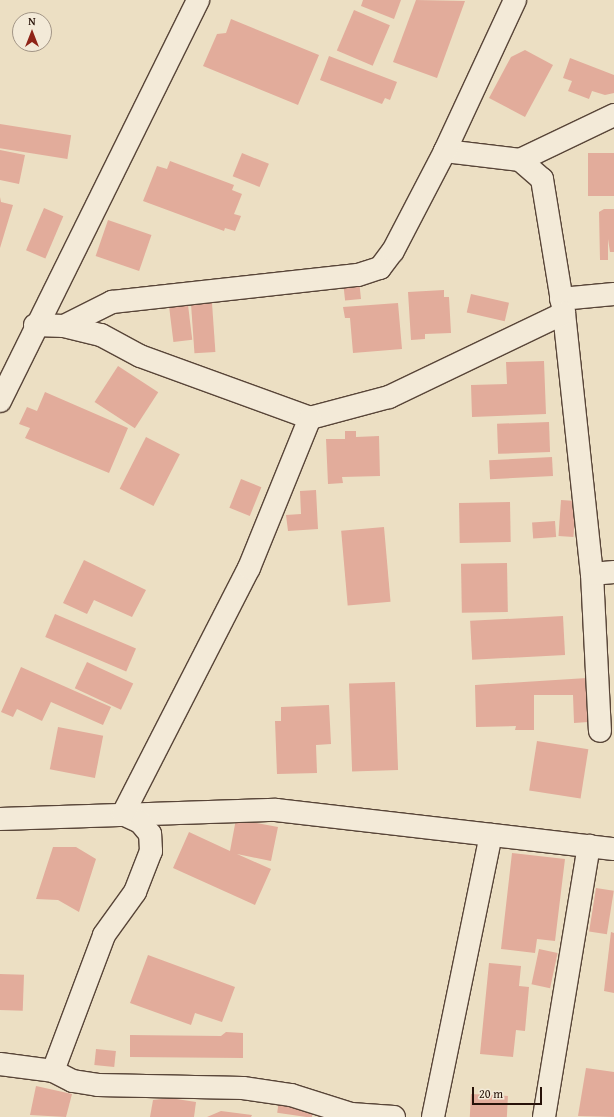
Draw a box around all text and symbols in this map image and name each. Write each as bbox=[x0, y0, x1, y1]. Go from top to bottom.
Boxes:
north arrow bbox=[12, 12, 52, 52]
text: N bbox=[28, 13, 36, 29]
scale bar bbox=[474, 1079, 544, 1105]
text: 20 m bbox=[479, 1085, 503, 1102]

